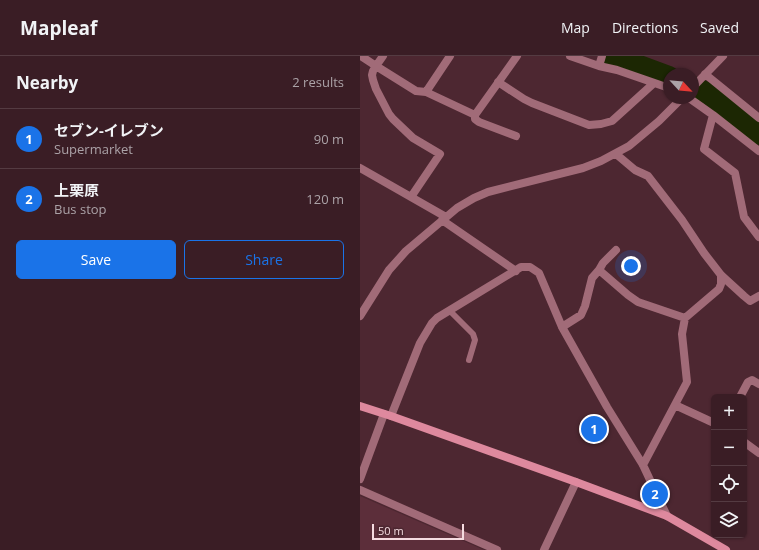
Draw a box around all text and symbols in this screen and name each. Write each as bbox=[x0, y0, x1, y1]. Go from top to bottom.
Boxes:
text: Mapleaf bbox=[20, 15, 97, 41]
text: Map bbox=[561, 18, 590, 37]
text: Directions bbox=[612, 18, 678, 37]
text: Saved bbox=[700, 18, 739, 37]
north arrow bbox=[663, 68, 699, 104]
text: Nearby bbox=[16, 71, 78, 94]
text: 2 results bbox=[292, 73, 344, 91]
text: セブン-イレブン bbox=[54, 120, 164, 140]
text: 1 bbox=[25, 130, 33, 148]
text: 90 m bbox=[314, 130, 344, 148]
text: Supermarket bbox=[54, 140, 133, 158]
text: 上栗原 bbox=[54, 180, 99, 200]
text: 2 bbox=[25, 190, 33, 208]
text: 120 m bbox=[306, 190, 344, 208]
text: Bus stop bbox=[54, 200, 107, 218]
button: Save bbox=[16, 240, 176, 279]
button: Share bbox=[184, 240, 344, 279]
your location bbox=[621, 256, 641, 276]
map controls bbox=[711, 394, 747, 538]
button: + bbox=[711, 394, 747, 430]
pin: 1 bbox=[581, 414, 607, 444]
button: − bbox=[711, 430, 747, 466]
button: locate bbox=[711, 466, 747, 502]
pin: 2 bbox=[642, 479, 668, 509]
button: layers bbox=[711, 502, 747, 538]
scale bar bbox=[372, 522, 464, 541]
text: 50 m bbox=[378, 523, 404, 538]

